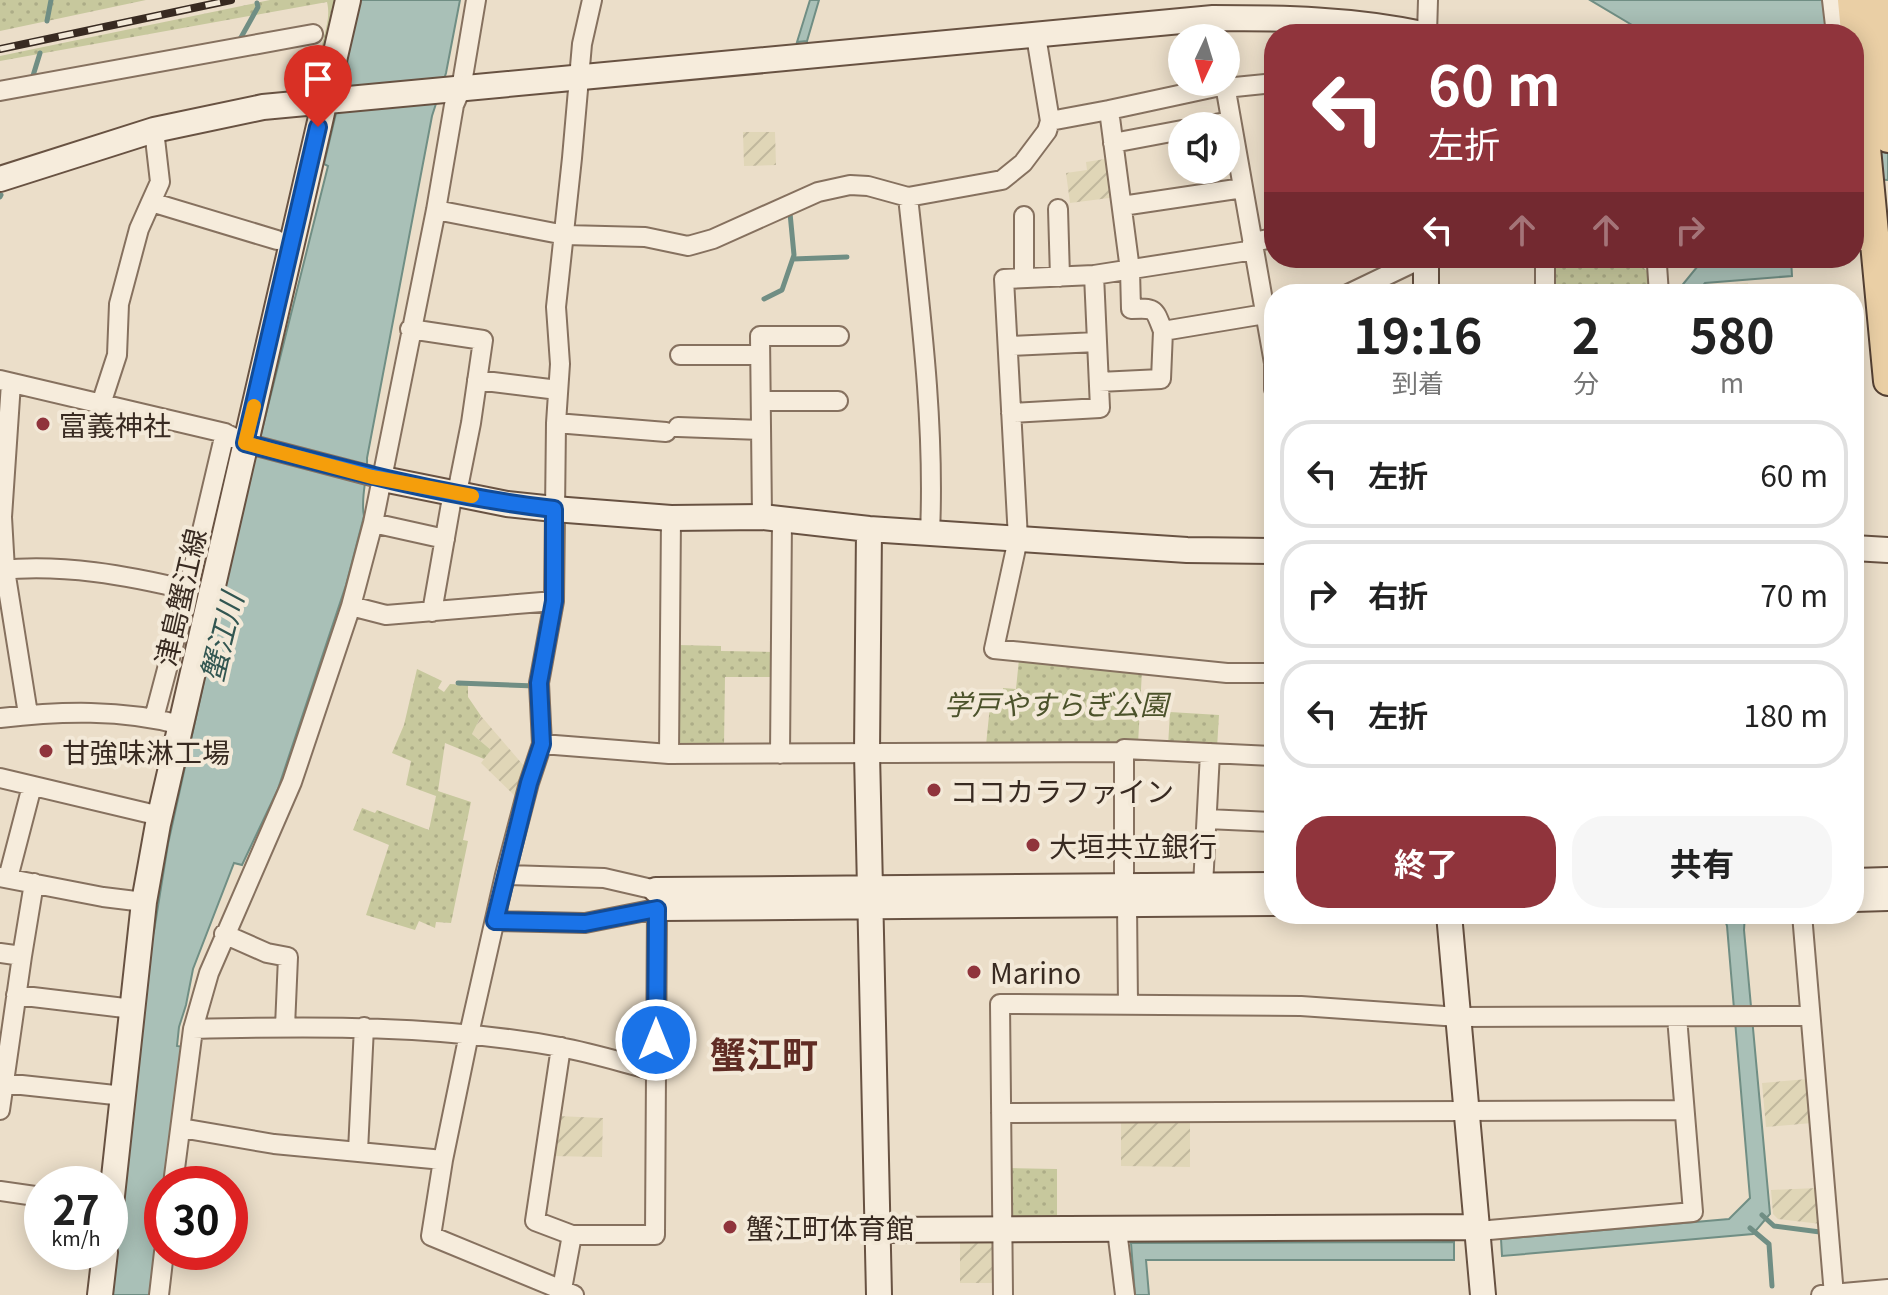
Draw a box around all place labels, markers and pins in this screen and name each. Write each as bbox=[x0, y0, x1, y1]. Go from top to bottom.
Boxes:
pin bbox=[284, 45, 352, 127]
place label: 富義神社 bbox=[59, 404, 171, 444]
marker: 富義神社 bbox=[34, 415, 52, 433]
place label: 甘強味淋工場 bbox=[62, 731, 230, 771]
marker: 甘強味淋工場 bbox=[37, 742, 55, 760]
place label: ココカラファイン bbox=[950, 770, 1174, 810]
marker: ココカラファイン bbox=[925, 781, 943, 799]
place label: 大垣共立銀行 bbox=[1049, 825, 1217, 865]
marker: 大垣共立銀行 bbox=[1024, 836, 1042, 854]
place label: Marino bbox=[990, 952, 1081, 992]
marker: Marino bbox=[965, 963, 983, 981]
place label: 蟹江町体育館 bbox=[746, 1207, 914, 1247]
marker: 蟹江町体育館 bbox=[721, 1218, 739, 1236]

